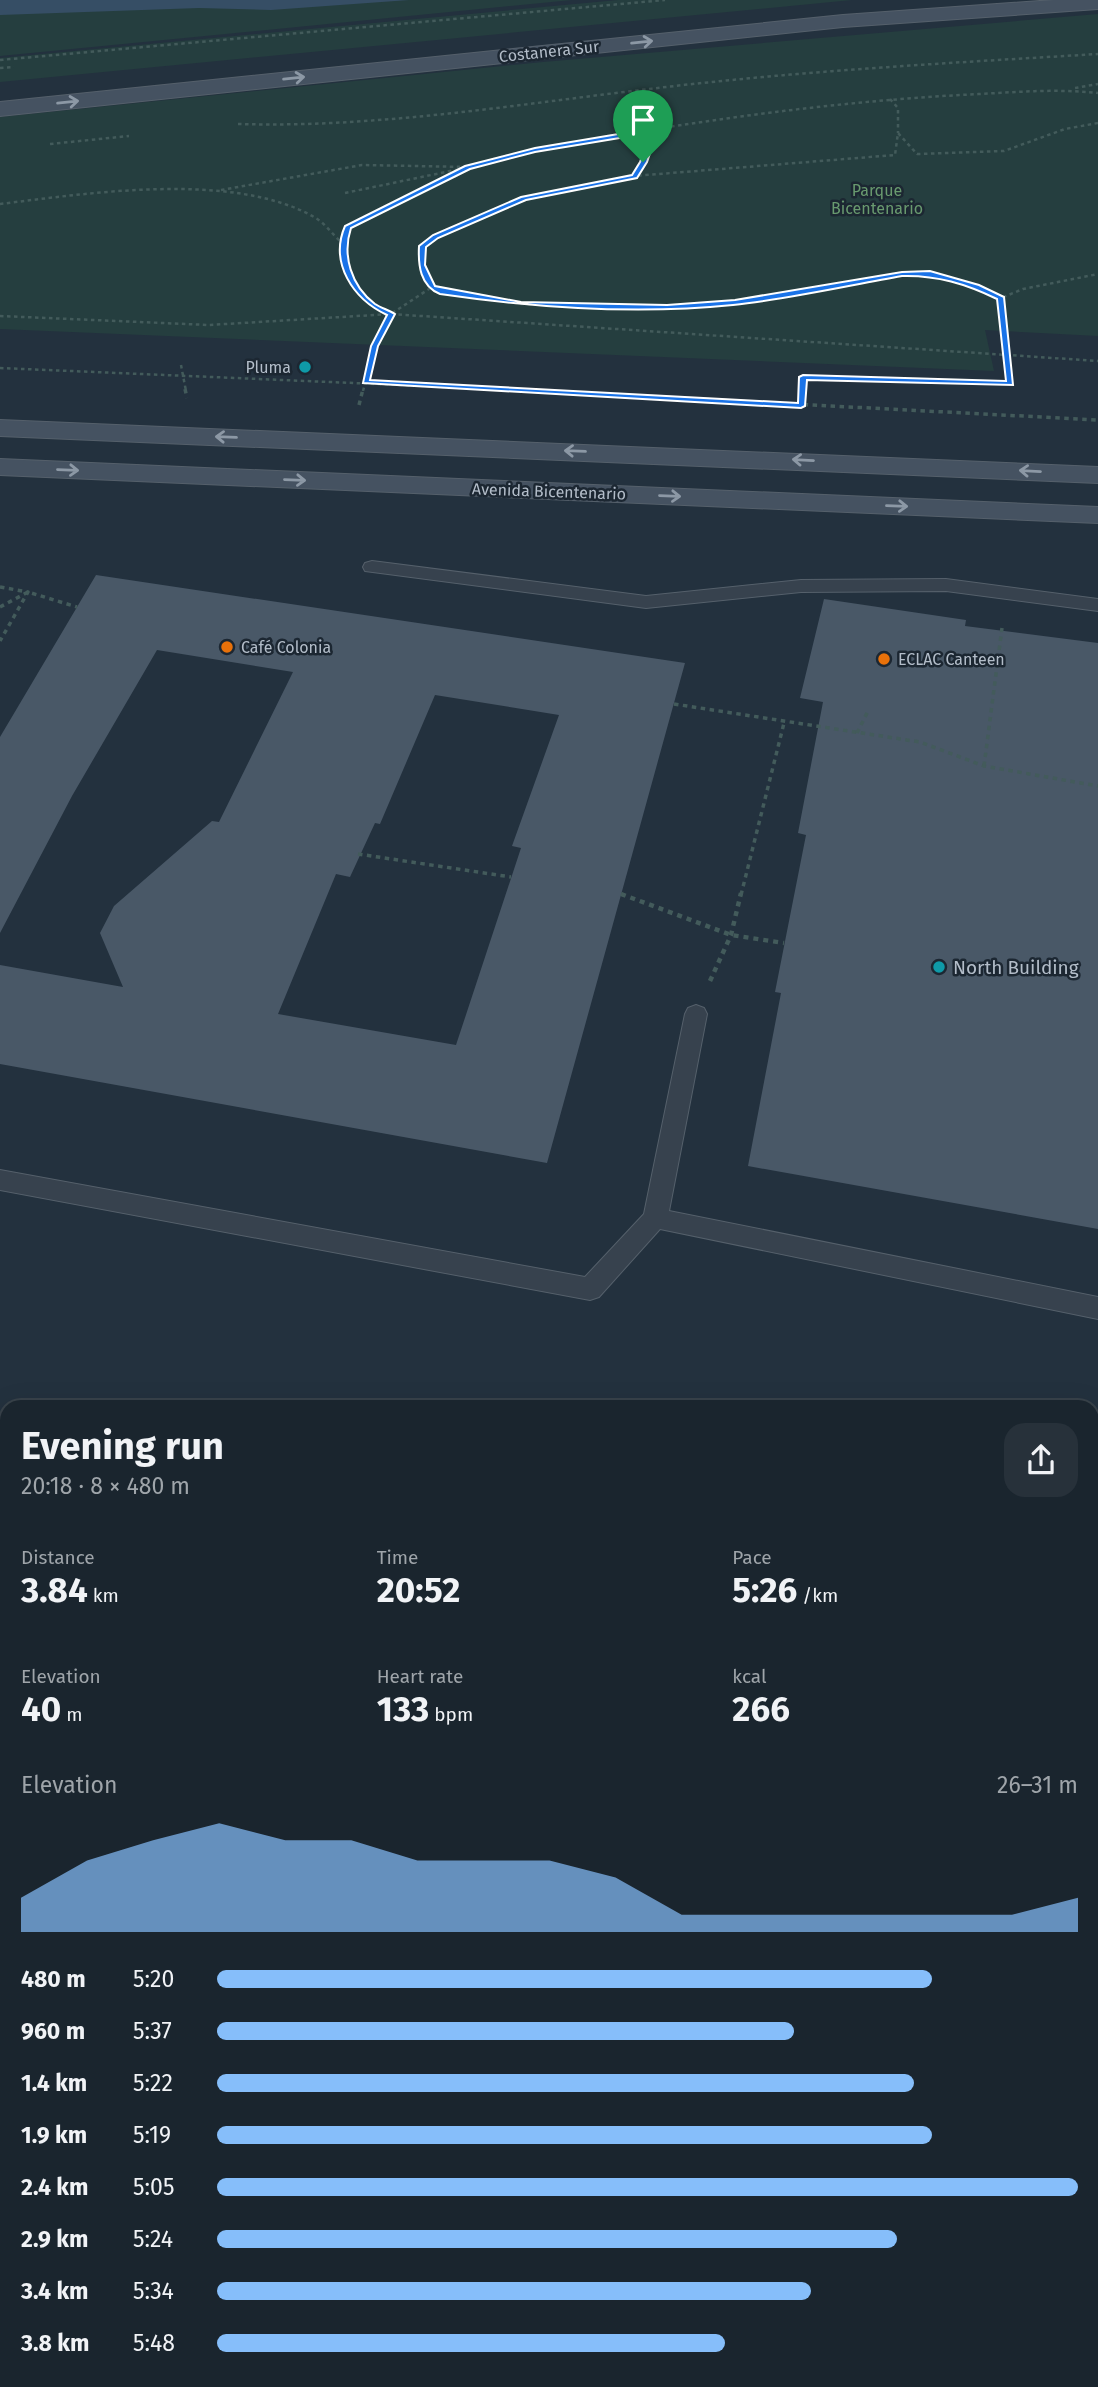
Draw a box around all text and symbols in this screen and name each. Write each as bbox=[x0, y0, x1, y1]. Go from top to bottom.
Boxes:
one-way arrow bbox=[630, 35, 653, 48]
street label: Costanera Sur bbox=[498, 37, 601, 66]
one-way arrow bbox=[282, 71, 305, 84]
pin bbox=[613, 90, 673, 162]
one-way arrow bbox=[56, 95, 79, 108]
icon: arrive bbox=[624, 101, 662, 139]
park label: Parque Bicentenario bbox=[831, 181, 923, 218]
place label: Pluma bbox=[245, 358, 291, 377]
marker: Pluma bbox=[297, 359, 313, 375]
one-way arrow bbox=[214, 431, 237, 444]
one-way arrow bbox=[564, 444, 587, 457]
one-way arrow bbox=[791, 454, 814, 467]
one-way arrow bbox=[56, 463, 79, 476]
one-way arrow bbox=[1019, 465, 1042, 478]
one-way arrow bbox=[284, 473, 307, 486]
street label: Avenida Bicentenario bbox=[472, 479, 626, 504]
one-way arrow bbox=[658, 489, 681, 502]
one-way arrow bbox=[885, 499, 908, 512]
place label: Café Colonia bbox=[241, 638, 331, 657]
marker: Café Colonia bbox=[219, 639, 235, 655]
place label: ECLAC Canteen bbox=[898, 650, 1005, 669]
marker: ECLAC Canteen bbox=[876, 651, 892, 667]
place label: North Building bbox=[953, 956, 1079, 979]
marker: North Building bbox=[931, 959, 947, 975]
text: Evening run bbox=[21, 1423, 224, 1469]
button: share bbox=[1004, 1423, 1078, 1497]
text: 20:18 · 8 × 480 m bbox=[21, 1472, 190, 1500]
text: Distance bbox=[21, 1546, 95, 1569]
text: Time bbox=[377, 1546, 418, 1569]
text: Pace bbox=[732, 1546, 772, 1569]
text: 3.84 bbox=[21, 1569, 88, 1611]
text: 20:52 bbox=[377, 1569, 460, 1611]
text: 5:26 bbox=[732, 1569, 797, 1611]
text: km bbox=[88, 1584, 119, 1607]
text: /km bbox=[797, 1584, 838, 1607]
text: Elevation bbox=[21, 1665, 101, 1688]
text: Heart rate bbox=[377, 1665, 463, 1688]
text: kcal bbox=[732, 1665, 767, 1688]
text: 40 bbox=[21, 1688, 61, 1730]
text: 133 bbox=[377, 1688, 429, 1730]
text: 266 bbox=[732, 1688, 790, 1730]
text: m bbox=[61, 1703, 83, 1726]
text: bpm bbox=[429, 1703, 473, 1726]
text: Elevation bbox=[21, 1771, 117, 1799]
text: 26–31 m bbox=[997, 1771, 1078, 1799]
text: 480 m bbox=[21, 1965, 86, 1993]
text: 5:20 bbox=[133, 1965, 174, 1993]
text: 960 m bbox=[21, 2017, 85, 2045]
text: 5:37 bbox=[133, 2017, 172, 2045]
text: 1.4 km bbox=[21, 2069, 87, 2097]
text: 5:22 bbox=[133, 2069, 173, 2097]
text: 1.9 km bbox=[21, 2121, 87, 2149]
text: 5:19 bbox=[133, 2121, 171, 2149]
text: 2.4 km bbox=[21, 2173, 88, 2201]
text: 5:05 bbox=[133, 2173, 174, 2201]
text: 2.9 km bbox=[21, 2225, 88, 2253]
text: 5:24 bbox=[133, 2225, 173, 2253]
text: 3.4 km bbox=[21, 2277, 89, 2305]
text: 5:34 bbox=[133, 2277, 174, 2305]
text: 3.8 km bbox=[21, 2329, 89, 2357]
text: 5:48 bbox=[133, 2329, 175, 2357]

